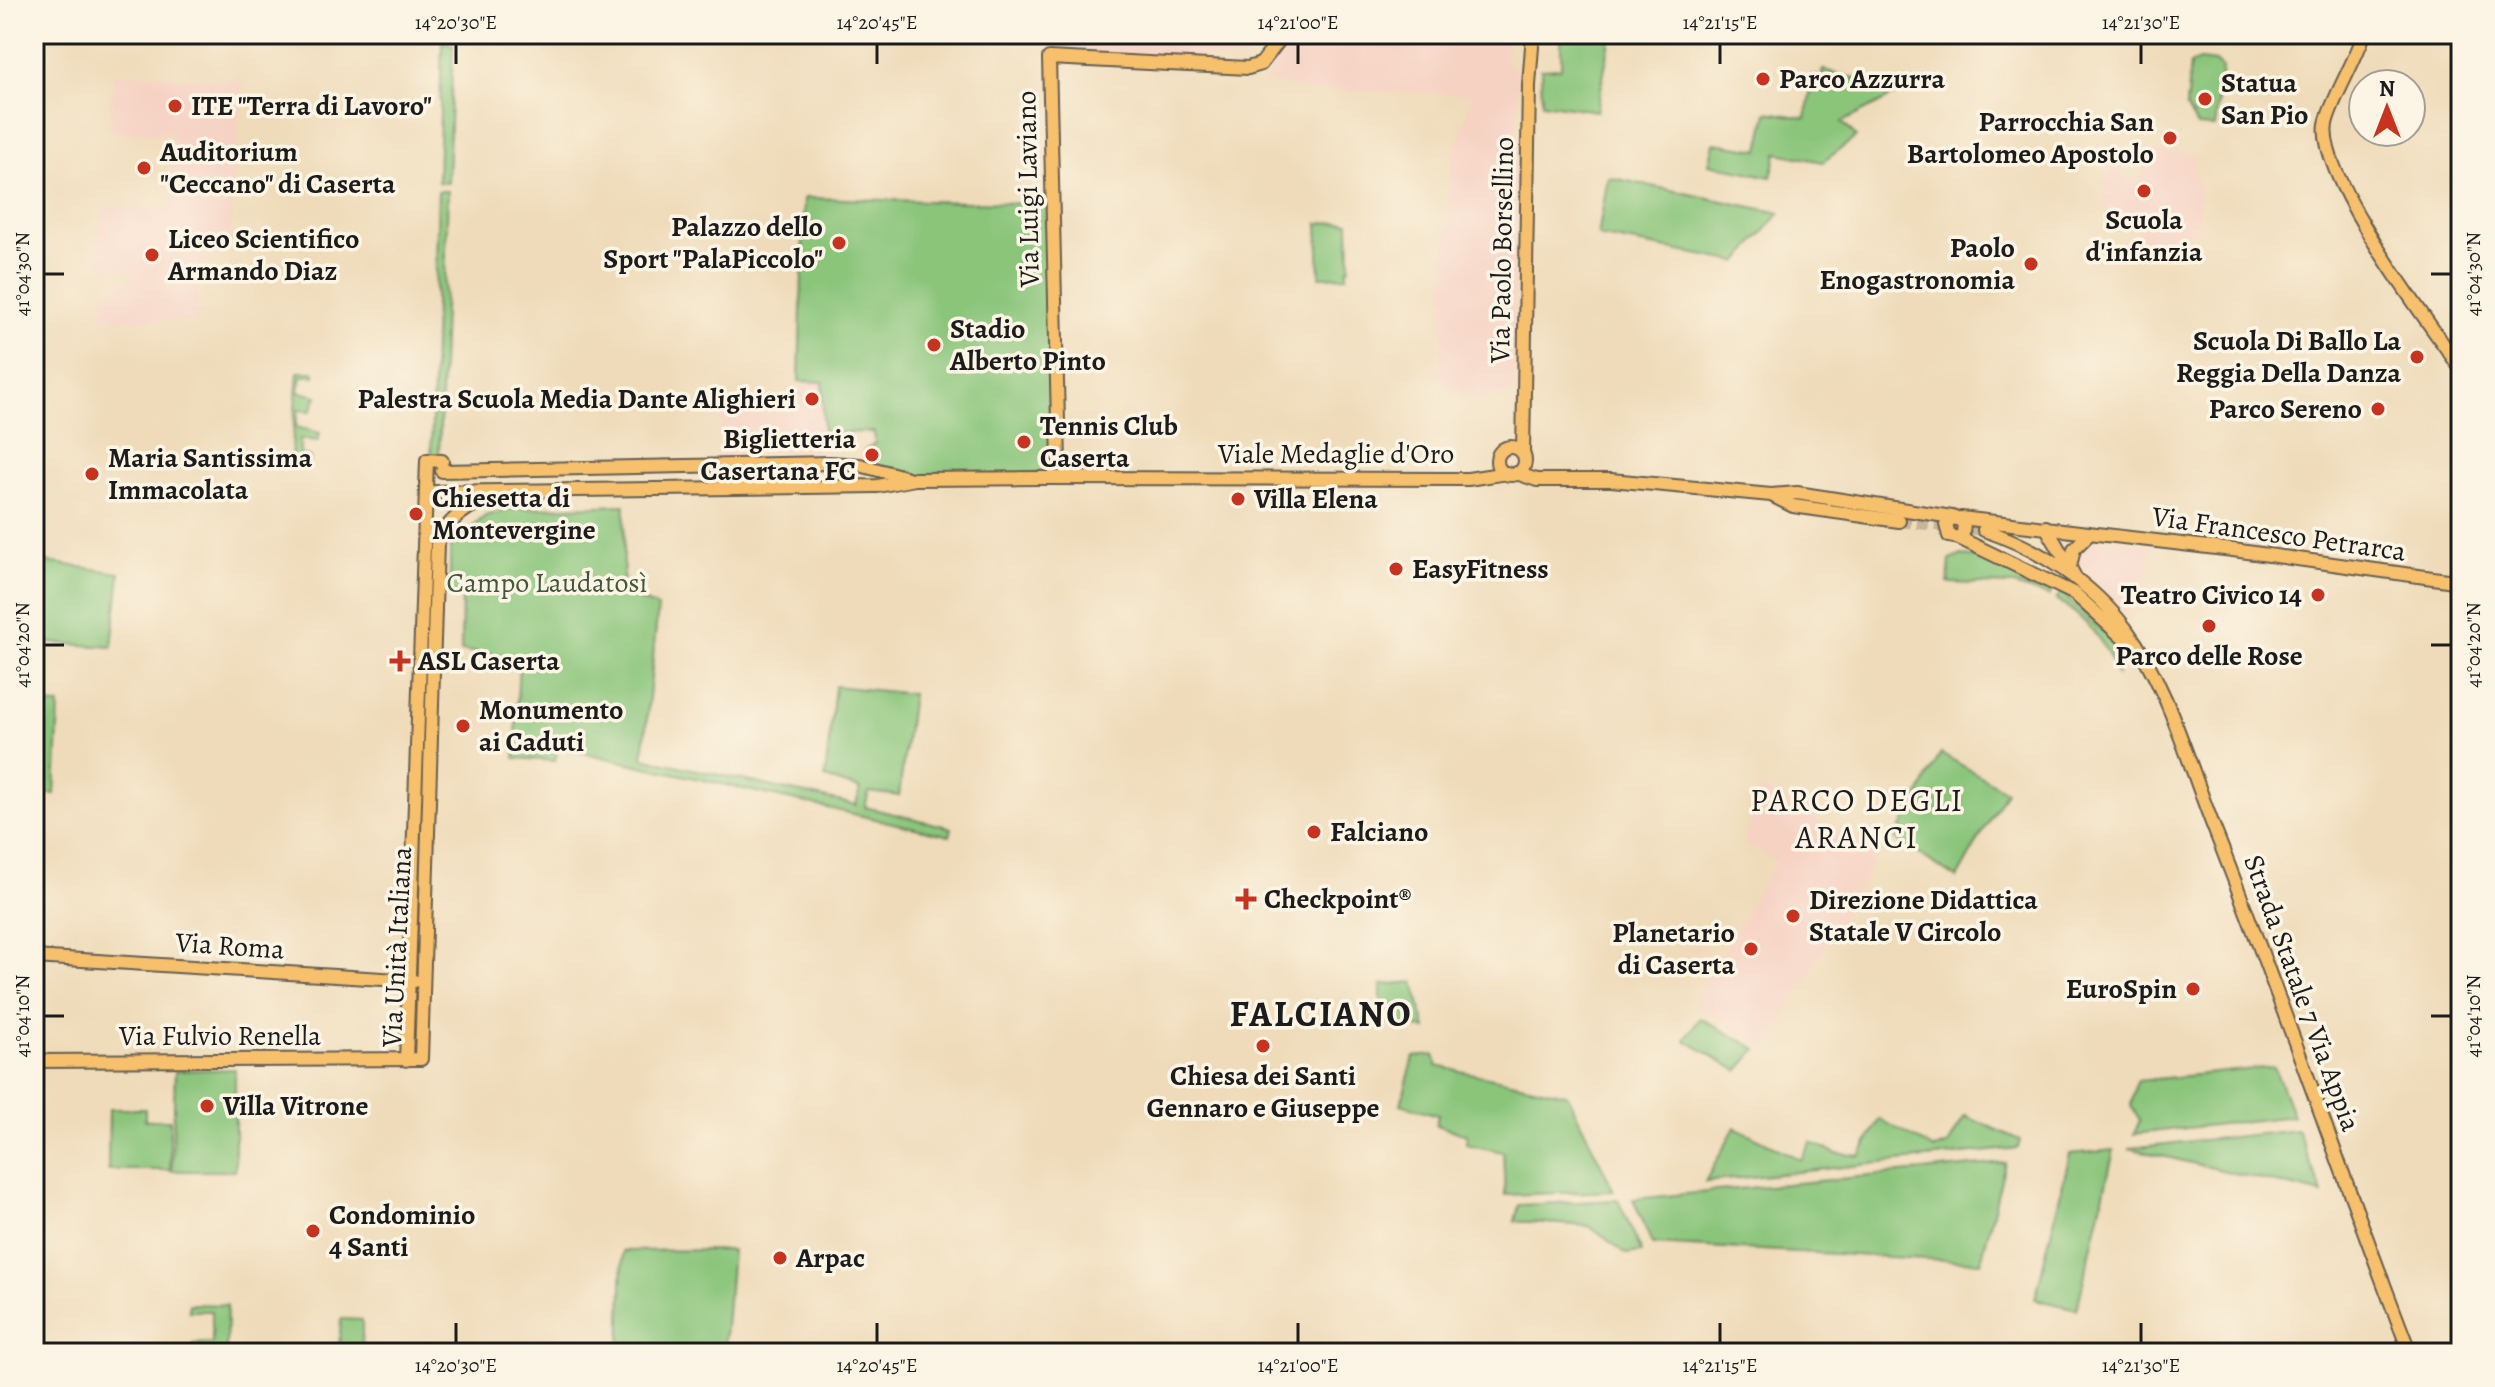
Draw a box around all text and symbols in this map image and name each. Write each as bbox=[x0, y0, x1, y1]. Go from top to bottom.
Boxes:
text: 14°20'30"E bbox=[415, 9, 497, 36]
text: 14°20'45"E bbox=[836, 9, 918, 36]
text: 14°21'00"E bbox=[1258, 9, 1338, 36]
text: 14°21'15"E bbox=[1682, 9, 1758, 36]
text: 14°21'30"E bbox=[2102, 9, 2180, 36]
place label: Parco Azzurra bbox=[1779, 60, 1945, 98]
place label: Statua San Pio bbox=[2221, 64, 2309, 134]
north arrow bbox=[2347, 68, 2427, 148]
marker: Parco Azzurra bbox=[1754, 70, 1772, 88]
text: N bbox=[2379, 74, 2395, 104]
place label: ITE "Terra di Lavoro" bbox=[191, 87, 432, 125]
street label: Via Luigi Laviano bbox=[1007, 90, 1049, 289]
marker: Statua San Pio bbox=[2196, 90, 2214, 108]
marker: ITE "Terra di Lavoro" bbox=[166, 97, 184, 115]
place label: Parrocchia San Bartolomeo Apostolo bbox=[1907, 103, 2154, 173]
marker: Parrocchia San Bartolomeo Apostolo bbox=[2161, 129, 2179, 147]
place label: Auditorium "Ceccano" di Caserta bbox=[159, 133, 396, 203]
street label: Via Paolo Borsellino bbox=[1481, 136, 1523, 365]
marker: Auditorium "Ceccano" di Caserta bbox=[135, 159, 153, 177]
marker: Scuola d'infanzia bbox=[2135, 182, 2153, 200]
place label: Scuola d'infanzia bbox=[2085, 201, 2203, 271]
place label: Palazzo dello Sport "PalaPiccolo" bbox=[603, 208, 823, 278]
place label: Liceo Scientifico Armando Diaz bbox=[167, 220, 359, 290]
place label: Paolo Enogastronomia bbox=[1819, 229, 2015, 299]
text: 41°04'30"N bbox=[9, 232, 36, 316]
text: 41°04'30"N bbox=[2460, 232, 2487, 316]
marker: Palazzo dello Sport "PalaPiccolo" bbox=[830, 234, 848, 252]
marker: Liceo Scientifico Armando Diaz bbox=[143, 246, 161, 264]
marker: Paolo Enogastronomia bbox=[2022, 255, 2040, 273]
place label: Stadio Alberto Pinto bbox=[949, 310, 1106, 380]
place label: Scuola Di Ballo La Reggia Della Danza bbox=[2176, 322, 2401, 392]
marker: Stadio Alberto Pinto bbox=[925, 336, 943, 354]
marker: Scuola Di Ballo La Reggia Della Danza bbox=[2408, 348, 2426, 366]
place label: Palestra Scuola Media Dante Alighieri bbox=[358, 380, 796, 418]
marker: Palestra Scuola Media Dante Alighieri bbox=[803, 390, 821, 408]
place label: Parco Sereno bbox=[2209, 390, 2362, 428]
marker: Parco Sereno bbox=[2369, 400, 2387, 418]
place label: Tennis Club Caserta bbox=[1040, 407, 1178, 477]
place label: Biglietteria Casertana FC bbox=[701, 420, 856, 490]
marker: Tennis Club Caserta bbox=[1015, 433, 1033, 451]
street label: Viale Medaglie d'Oro bbox=[1217, 435, 1454, 473]
place label: Maria Santissima Immacolata bbox=[108, 439, 313, 509]
marker: Biglietteria Casertana FC bbox=[863, 446, 881, 464]
marker: Maria Santissima Immacolata bbox=[83, 465, 101, 483]
place label: Chiesetta di Montevergine bbox=[432, 479, 596, 549]
place label: Villa Elena bbox=[1253, 480, 1378, 518]
marker: Villa Elena bbox=[1229, 490, 1247, 508]
street label: Via Francesco Petrarca bbox=[2149, 497, 2408, 571]
marker: Chiesetta di Montevergine bbox=[407, 505, 425, 523]
place label: EasyFitness bbox=[1412, 550, 1549, 588]
marker: EasyFitness bbox=[1387, 560, 1405, 578]
park label: Campo Laudatosì bbox=[447, 564, 647, 602]
place label: Teatro Civico 14 bbox=[2121, 576, 2302, 614]
marker: Teatro Civico 14 bbox=[2309, 586, 2327, 604]
text: 41°04'20"N bbox=[9, 602, 36, 688]
text: 41°04'20"N bbox=[2460, 602, 2487, 688]
marker: Parco delle Rose bbox=[2200, 617, 2218, 635]
place label: Parco delle Rose bbox=[2115, 637, 2303, 675]
place label: ASL Caserta bbox=[417, 642, 560, 680]
marker: ASL Caserta bbox=[389, 650, 411, 672]
place label: Monumento ai Caduti bbox=[479, 691, 623, 761]
marker: Monumento ai Caduti bbox=[454, 717, 472, 735]
district label: PARCO DEGLI ARANCI bbox=[1750, 778, 1964, 859]
place label: Falciano bbox=[1330, 813, 1429, 851]
marker: Falciano bbox=[1305, 823, 1323, 841]
street label: Via Unità Italiana bbox=[373, 846, 421, 1049]
street label: Strada Statale 7 Via Appia bbox=[2234, 849, 2370, 1137]
place label: Checkpoint® bbox=[1264, 880, 1412, 918]
place label: Direzione Didattica Statale V Circolo bbox=[1809, 881, 2038, 951]
marker: Checkpoint® bbox=[1235, 888, 1257, 910]
marker: Direzione Didattica Statale V Circolo bbox=[1784, 907, 1802, 925]
place label: Planetario di Caserta bbox=[1612, 914, 1735, 984]
street label: Via Roma bbox=[173, 923, 286, 969]
marker: Planetario di Caserta bbox=[1742, 940, 1760, 958]
place label: EuroSpin bbox=[2066, 970, 2177, 1008]
text: 41°04'10"N bbox=[9, 974, 36, 1058]
text: 41°04'10"N bbox=[2460, 974, 2487, 1058]
marker: EuroSpin bbox=[2184, 980, 2202, 998]
district label: FALCIANO bbox=[1229, 989, 1413, 1038]
street label: Via Fulvio Renella bbox=[118, 1017, 321, 1055]
marker: Chiesa dei Santi Gennaro e Giuseppe bbox=[1254, 1037, 1272, 1055]
place label: Chiesa dei Santi Gennaro e Giuseppe bbox=[1147, 1057, 1379, 1127]
place label: Villa Vitrone bbox=[222, 1087, 368, 1125]
marker: Villa Vitrone bbox=[198, 1097, 216, 1115]
place label: Condominio 4 Santi bbox=[329, 1196, 475, 1266]
marker: Condominio 4 Santi bbox=[304, 1222, 322, 1240]
place label: Arpac bbox=[795, 1239, 865, 1277]
marker: Arpac bbox=[771, 1249, 789, 1267]
text: 14°20'30"E bbox=[415, 1352, 497, 1379]
text: 14°20'45"E bbox=[836, 1352, 918, 1379]
text: 14°21'00"E bbox=[1258, 1352, 1338, 1379]
text: 14°21'15"E bbox=[1682, 1352, 1758, 1379]
text: 14°21'30"E bbox=[2102, 1352, 2180, 1379]

